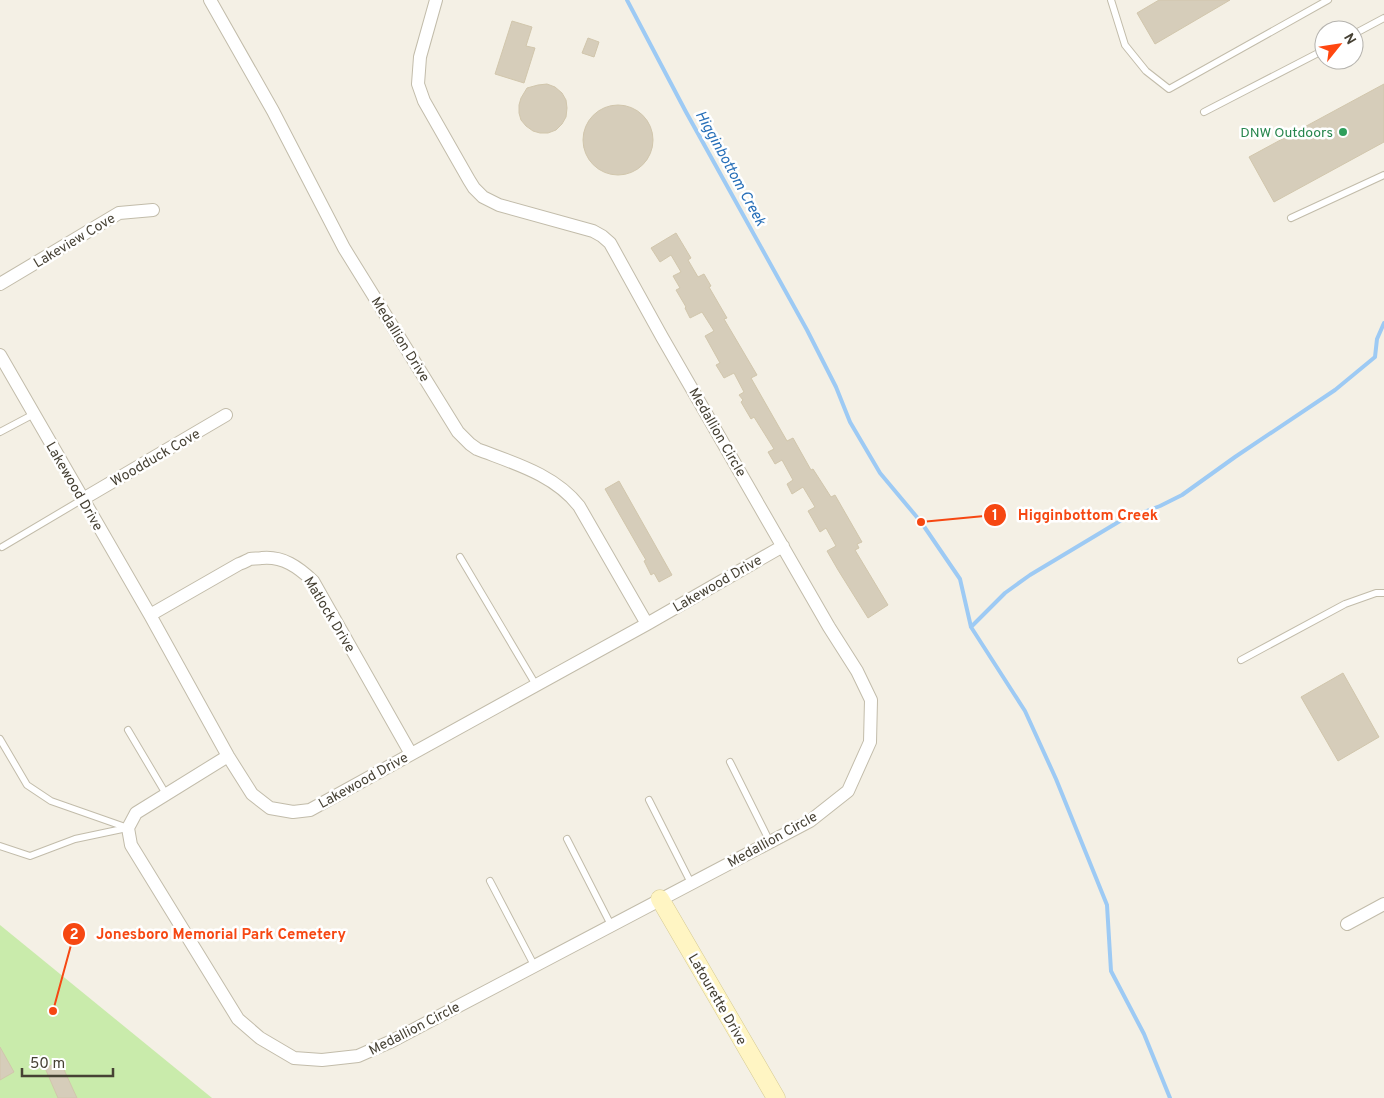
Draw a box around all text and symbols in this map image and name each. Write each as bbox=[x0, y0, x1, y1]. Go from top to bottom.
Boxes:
north arrow bbox=[1314, 20, 1364, 70]
text: N bbox=[1339, 31, 1359, 48]
water label: Higginbottom Creek bbox=[690, 108, 770, 230]
place label: DNW Outdoors bbox=[1240, 125, 1333, 142]
marker: DNW Outdoors bbox=[1337, 126, 1349, 138]
street label: Lakeview Cove bbox=[31, 210, 119, 272]
street label: Medallion Drive bbox=[367, 294, 433, 386]
street label: Medallion Circle bbox=[684, 385, 749, 480]
street label: Woodduck Cove bbox=[108, 426, 203, 491]
street label: Lakewood Drive bbox=[41, 439, 106, 534]
callout: Higginbottom Creek bbox=[982, 500, 1168, 530]
text: 1 bbox=[992, 507, 998, 526]
text: Higginbottom Creek bbox=[1018, 507, 1158, 526]
street label: Lakewood Drive bbox=[670, 552, 765, 617]
street label: Matlock Drive bbox=[299, 574, 358, 656]
street label: Lakewood Drive bbox=[316, 750, 412, 813]
street label: Medallion Circle bbox=[725, 809, 821, 872]
callout: Jonesboro Memorial Park Cemetery bbox=[61, 919, 356, 949]
text: 2 bbox=[69, 926, 79, 945]
text: Jonesboro Memorial Park Cemetery bbox=[96, 926, 346, 945]
street label: Latourette Drive bbox=[684, 951, 750, 1048]
street label: Medallion Circle bbox=[366, 999, 463, 1060]
scale bar bbox=[22, 1046, 114, 1078]
text: 50 m bbox=[30, 1055, 65, 1074]

